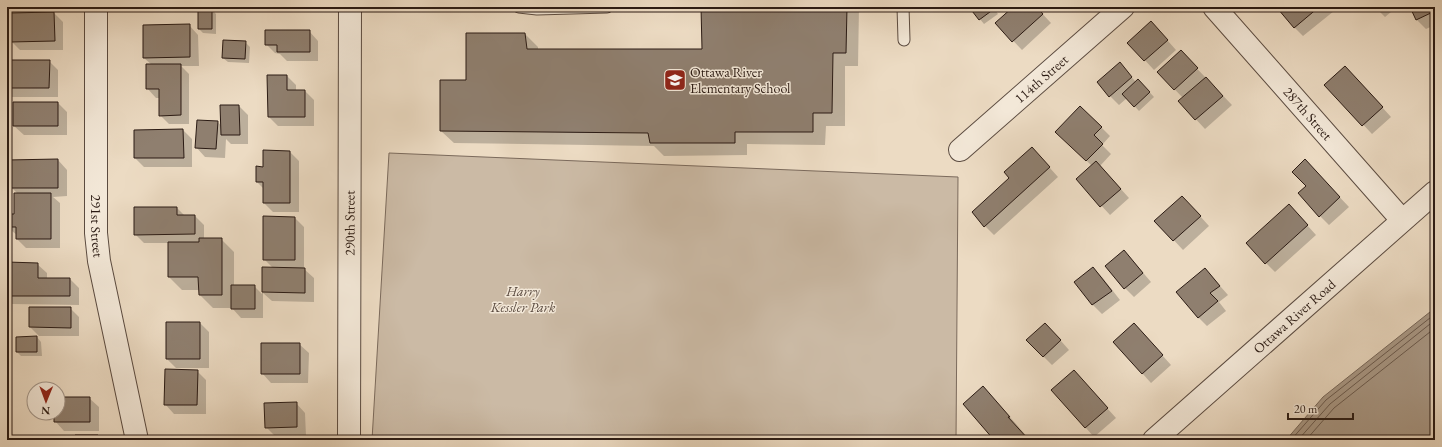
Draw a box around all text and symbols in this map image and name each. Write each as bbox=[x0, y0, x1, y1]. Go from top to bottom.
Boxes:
street label: 114th Street bbox=[1011, 50, 1072, 107]
place label: Ottawa River Elementary School bbox=[690, 63, 791, 97]
school or university icon: Ottawa River Elementary School bbox=[662, 67, 688, 93]
street label: 287th Street bbox=[1280, 83, 1337, 144]
street label: 290th Street bbox=[340, 190, 359, 256]
street label: 291st Street bbox=[87, 195, 108, 259]
street label: Ottawa River Road bbox=[1249, 274, 1340, 357]
park label: Harry Kessler Park bbox=[490, 282, 556, 316]
north arrow bbox=[26, 381, 66, 421]
scale bar bbox=[1288, 395, 1353, 421]
text: 20 m bbox=[1294, 401, 1318, 417]
text: N bbox=[41, 404, 50, 418]

